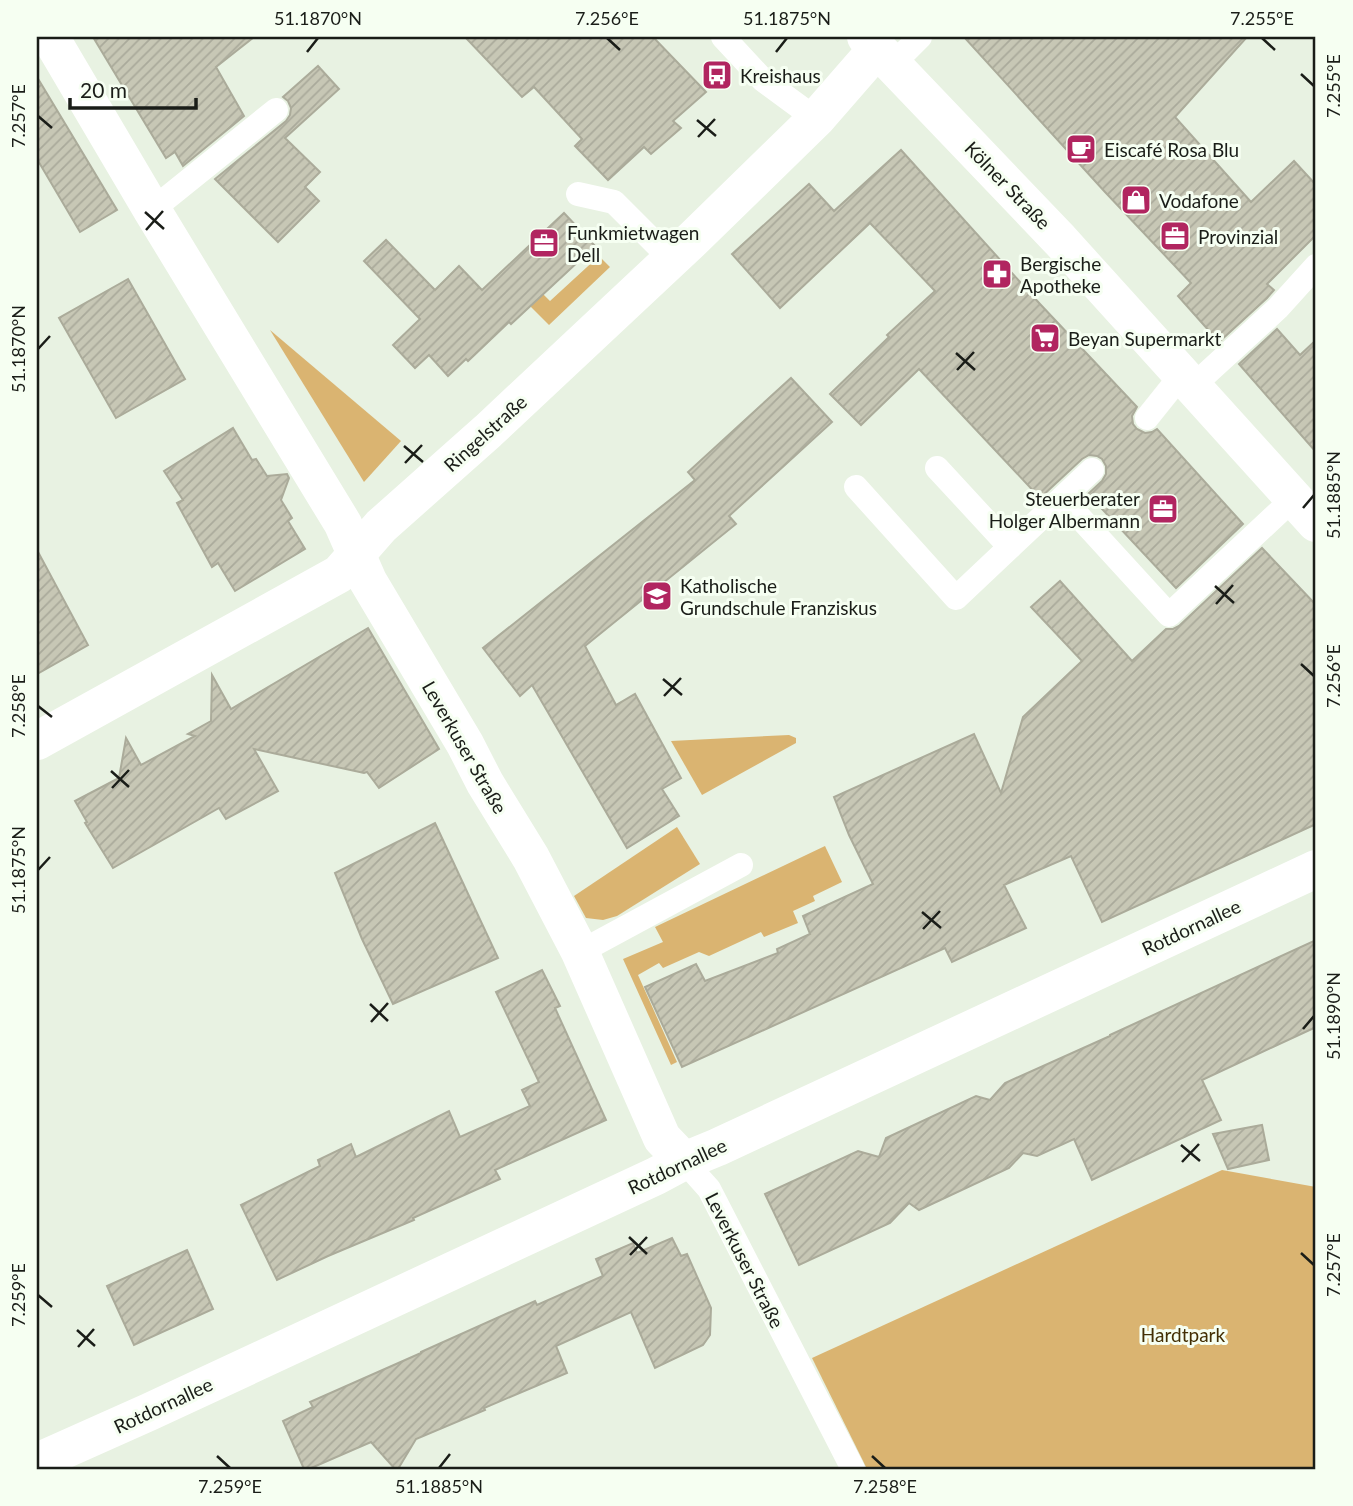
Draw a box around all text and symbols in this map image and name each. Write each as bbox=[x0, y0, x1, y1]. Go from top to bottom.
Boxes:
text: 51.1870°N bbox=[274, 7, 362, 29]
text: 7.256°E bbox=[575, 7, 639, 29]
text: 51.1875°N bbox=[743, 7, 831, 29]
text: 7.255°E bbox=[1230, 7, 1294, 29]
text: 7.255°E bbox=[1322, 54, 1344, 118]
bus stop icon: Kreishaus bbox=[700, 58, 734, 92]
place label: Kreishaus bbox=[740, 64, 821, 87]
scale bar bbox=[70, 66, 196, 110]
text: 20 m bbox=[80, 77, 127, 102]
text: 7.257°E bbox=[7, 84, 29, 148]
cafe icon: Eiscafé Rosa Blu bbox=[1064, 132, 1098, 166]
street label: Kölner Straße bbox=[960, 136, 1056, 234]
place label: Eiscafé Rosa Blu bbox=[1104, 138, 1239, 161]
shop icon: Vodafone bbox=[1119, 183, 1153, 217]
place label: Vodafone bbox=[1159, 189, 1239, 212]
office icon: Provinzial bbox=[1158, 219, 1192, 253]
place label: Funkmietwagen Dell bbox=[567, 221, 699, 266]
place label: Provinzial bbox=[1198, 225, 1278, 248]
office icon: Funkmietwagen Dell bbox=[527, 226, 561, 260]
place label: Bergische Apotheke bbox=[1020, 252, 1101, 297]
pharmacy icon: Bergische Apotheke bbox=[980, 257, 1014, 291]
text: 51.1870°N bbox=[7, 305, 29, 393]
supermarket icon: Beyan Supermarkt bbox=[1028, 321, 1062, 355]
place label: Beyan Supermarkt bbox=[1068, 327, 1221, 350]
street label: Ringelstraße bbox=[439, 390, 531, 476]
text: 51.1885°N bbox=[1322, 451, 1344, 539]
place label: Steuerberater Holger Albermann bbox=[989, 487, 1140, 532]
office icon: Steuerberater Holger Albermann bbox=[1146, 492, 1180, 526]
place label: Katholische Grundschule Franziskus bbox=[680, 574, 877, 619]
school or university icon: Katholische Grundschule Franziskus bbox=[640, 579, 674, 613]
text: 7.256°E bbox=[1322, 644, 1344, 708]
text: 7.258°E bbox=[7, 674, 29, 738]
street label: Leverkuser Straße bbox=[418, 677, 512, 817]
text: 51.1875°N bbox=[7, 826, 29, 914]
street label: Rotdornallee bbox=[1138, 894, 1244, 960]
text: 51.1890°N bbox=[1322, 972, 1344, 1060]
street label: Rotdornallee bbox=[624, 1133, 730, 1199]
street label: Leverkuser Straße bbox=[701, 1188, 789, 1332]
text: 7.257°E bbox=[1322, 1233, 1344, 1297]
text: 7.259°E bbox=[7, 1263, 29, 1327]
park label: Hardtpark bbox=[1141, 1323, 1226, 1346]
street label: Rotdornallee bbox=[110, 1372, 216, 1438]
text: 7.259°E bbox=[198, 1475, 262, 1497]
text: 51.1885°N bbox=[395, 1475, 483, 1497]
text: 7.258°E bbox=[853, 1475, 917, 1497]

